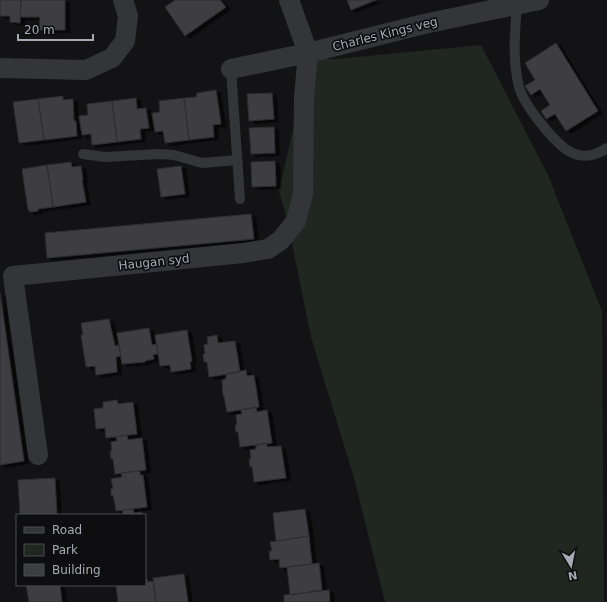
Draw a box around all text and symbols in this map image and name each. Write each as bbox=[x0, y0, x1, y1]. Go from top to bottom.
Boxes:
street label: Charles Kings veg bbox=[331, 14, 439, 54]
scale bar bbox=[18, 16, 93, 42]
text: 20 m bbox=[24, 23, 55, 37]
street label: Haugan syd bbox=[118, 251, 190, 273]
legend bbox=[16, 514, 146, 586]
text: Road bbox=[52, 523, 82, 537]
text: Park bbox=[52, 543, 78, 557]
north arrow bbox=[551, 546, 591, 586]
text: Building bbox=[52, 563, 101, 577]
text: N bbox=[567, 568, 578, 583]

